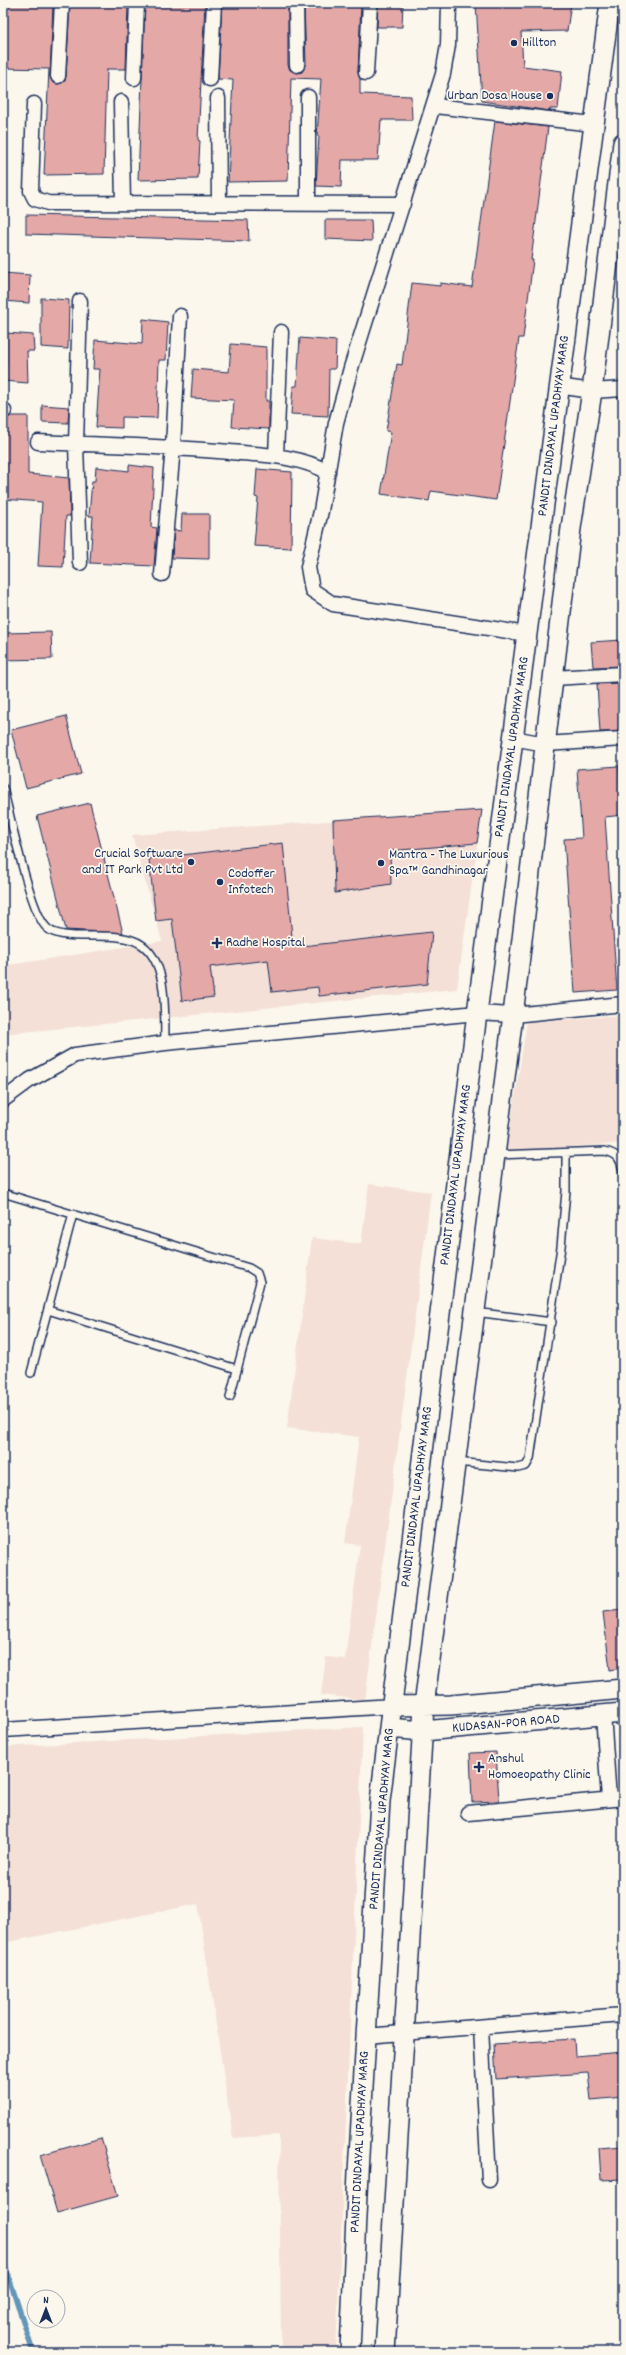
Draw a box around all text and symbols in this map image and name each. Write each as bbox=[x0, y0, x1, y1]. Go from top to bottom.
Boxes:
place label: Hillton bbox=[522, 33, 556, 53]
marker: Hillton bbox=[509, 38, 519, 48]
place label: Urban Dosa House bbox=[447, 86, 542, 106]
marker: Urban Dosa House bbox=[545, 91, 555, 101]
street label: PANDIT DINDAYAL UPADHYAY MARG bbox=[533, 334, 575, 518]
street label: PANDIT DINDAYAL UPADHYAY MARG bbox=[489, 655, 535, 839]
place label: Crucial Software and IT Park Pvt Ltd bbox=[82, 844, 183, 880]
place label: Mantra - The Luxurious Spa™ Gandhinagar bbox=[389, 845, 509, 881]
marker: Crucial Software and IT Park Pvt Ltd bbox=[186, 857, 196, 867]
marker: Mantra - The Luxurious Spa™ Gandhinagar bbox=[376, 858, 386, 868]
place label: Codoffer Infotech bbox=[228, 864, 276, 900]
marker: Codoffer Infotech bbox=[215, 877, 225, 887]
place label: Radhe Hospital bbox=[226, 933, 306, 953]
marker: Radhe Hospital bbox=[211, 937, 223, 949]
street label: PANDIT DINDAYAL UPADHYAY MARG bbox=[435, 1083, 477, 1267]
street label: PANDIT DINDAYAL UPADHYAY MARG bbox=[396, 1405, 438, 1589]
street label: KUDASAN-POR ROAD bbox=[451, 1709, 561, 1739]
street label: PANDIT DINDAYAL UPADHYAY MARG bbox=[364, 1727, 400, 1911]
place label: Anshul Homoeopathy Clinic bbox=[488, 1749, 591, 1785]
marker: Anshul Homoeopathy Clinic bbox=[473, 1761, 485, 1773]
street label: PANDIT DINDAYAL UPADHYAY MARG bbox=[345, 2050, 375, 2234]
north arrow bbox=[26, 2289, 66, 2329]
text: N bbox=[43, 2293, 49, 2309]

